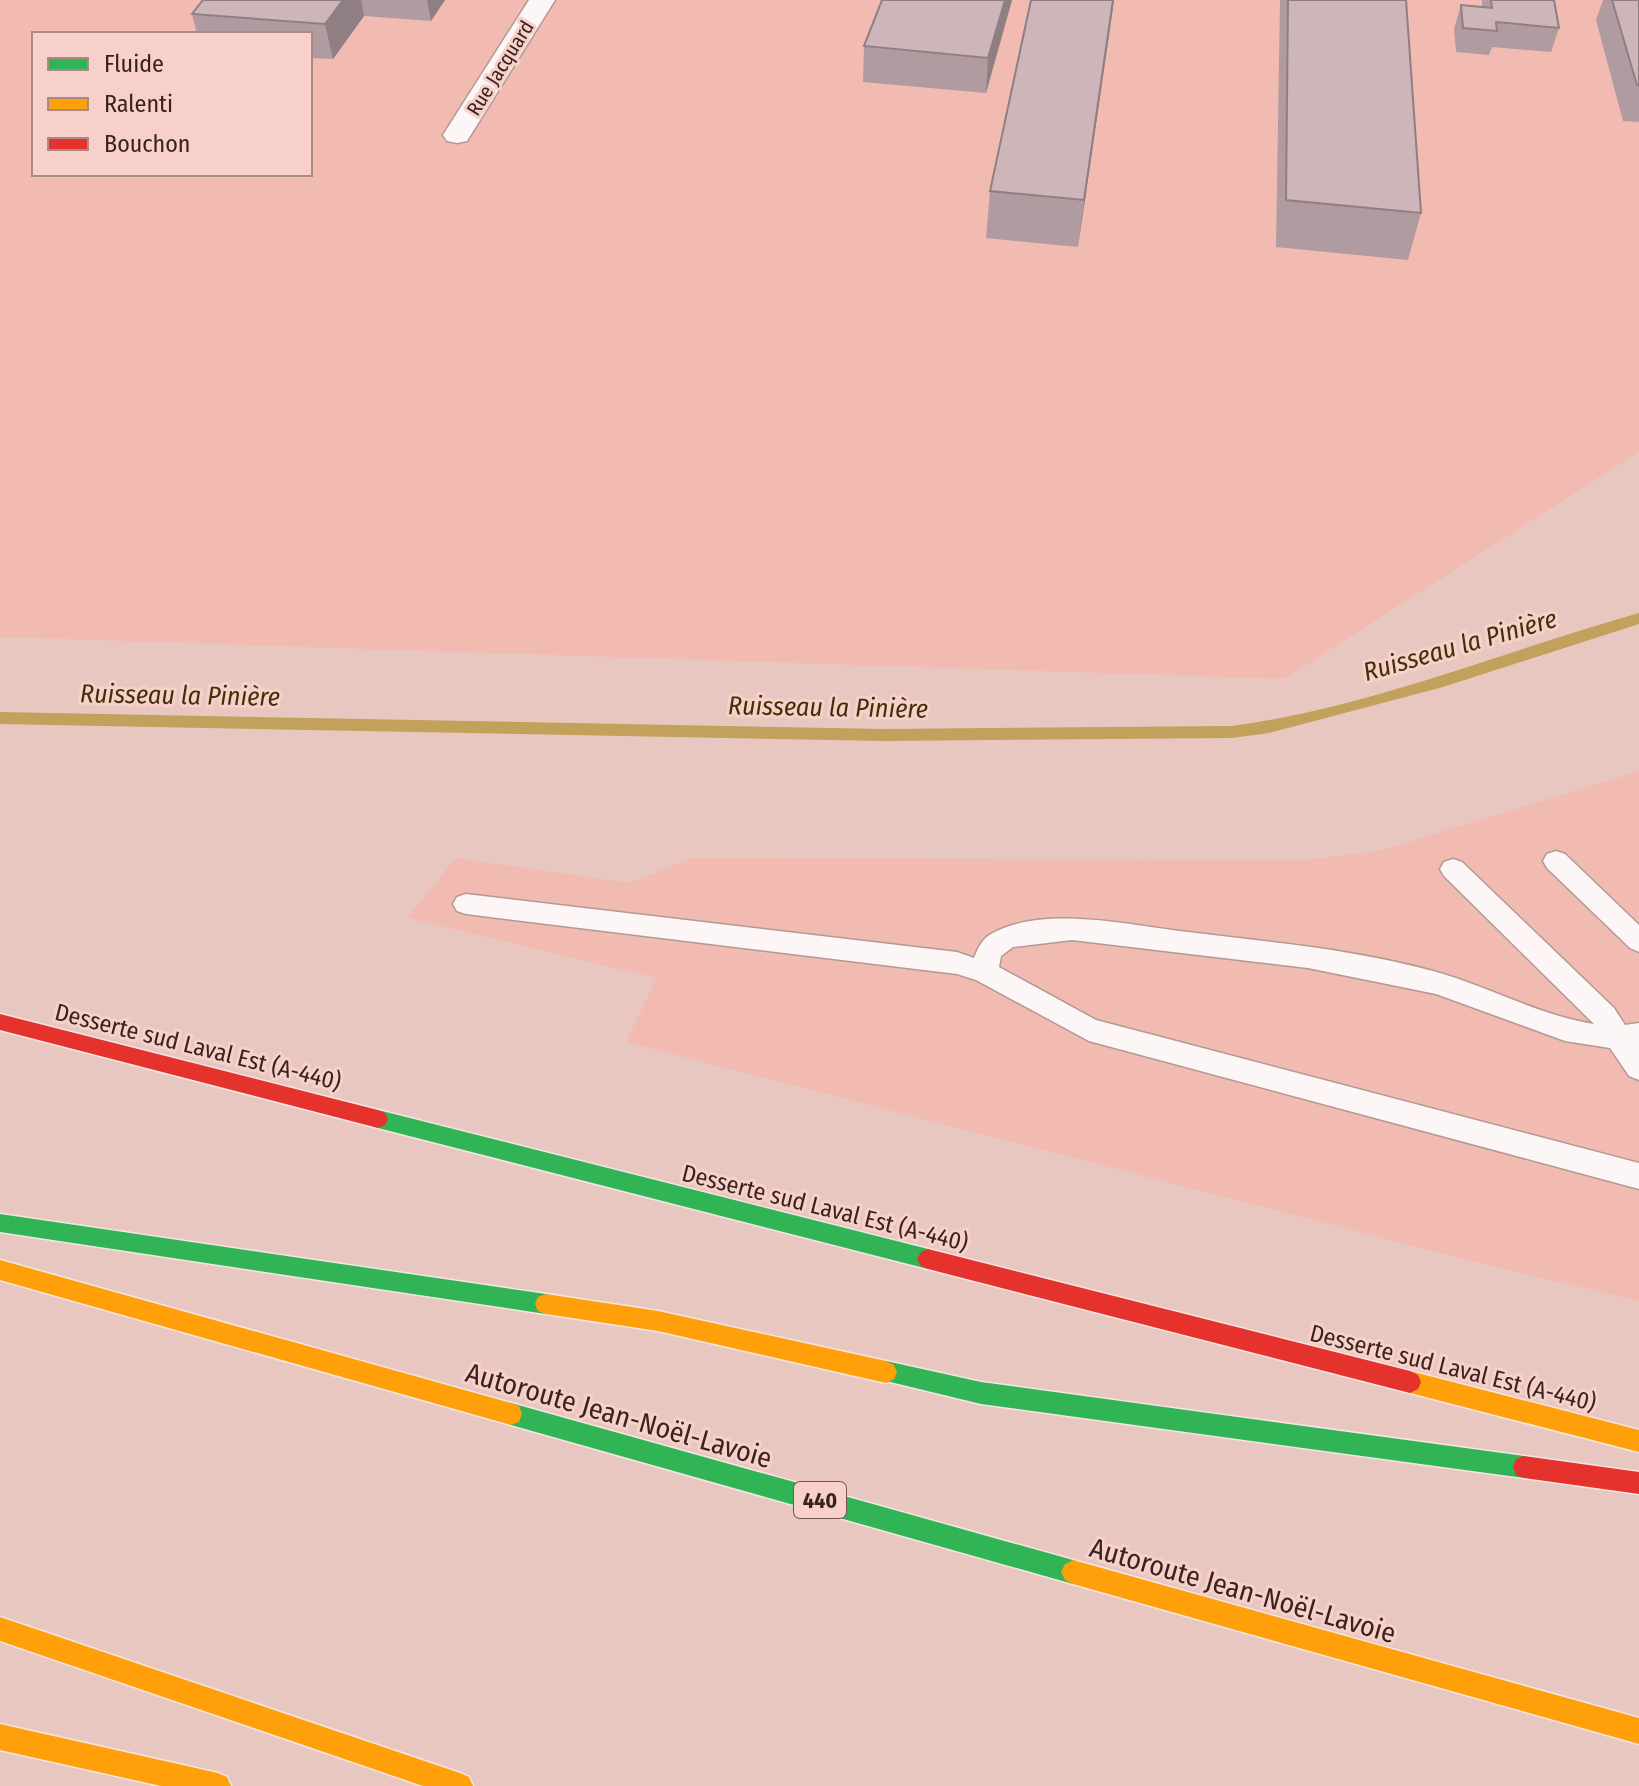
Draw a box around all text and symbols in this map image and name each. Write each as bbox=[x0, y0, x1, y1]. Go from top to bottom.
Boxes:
street label: Rue Jacquard bbox=[461, 16, 539, 120]
legend bbox=[32, 32, 312, 176]
text: Fluide bbox=[104, 50, 164, 78]
text: Ralenti bbox=[104, 90, 173, 118]
text: Bouchon bbox=[104, 130, 191, 158]
water label: Ruisseau la Pinière bbox=[1360, 603, 1561, 688]
water label: Ruisseau la Pinière bbox=[80, 678, 280, 713]
water label: Ruisseau la Pinière bbox=[728, 690, 928, 725]
street label: Desserte sud Laval Est (A-440) bbox=[52, 998, 344, 1096]
street label: Desserte sud Laval Est (A-440) bbox=[679, 1159, 971, 1257]
street label: Desserte sud Laval Est (A-440) bbox=[1307, 1319, 1599, 1417]
street label: Autoroute Jean-Noël-Lavoie bbox=[462, 1356, 776, 1475]
road number: 440 bbox=[794, 1482, 846, 1518]
street label: Autoroute Jean-Noël-Lavoie bbox=[1086, 1531, 1400, 1650]

